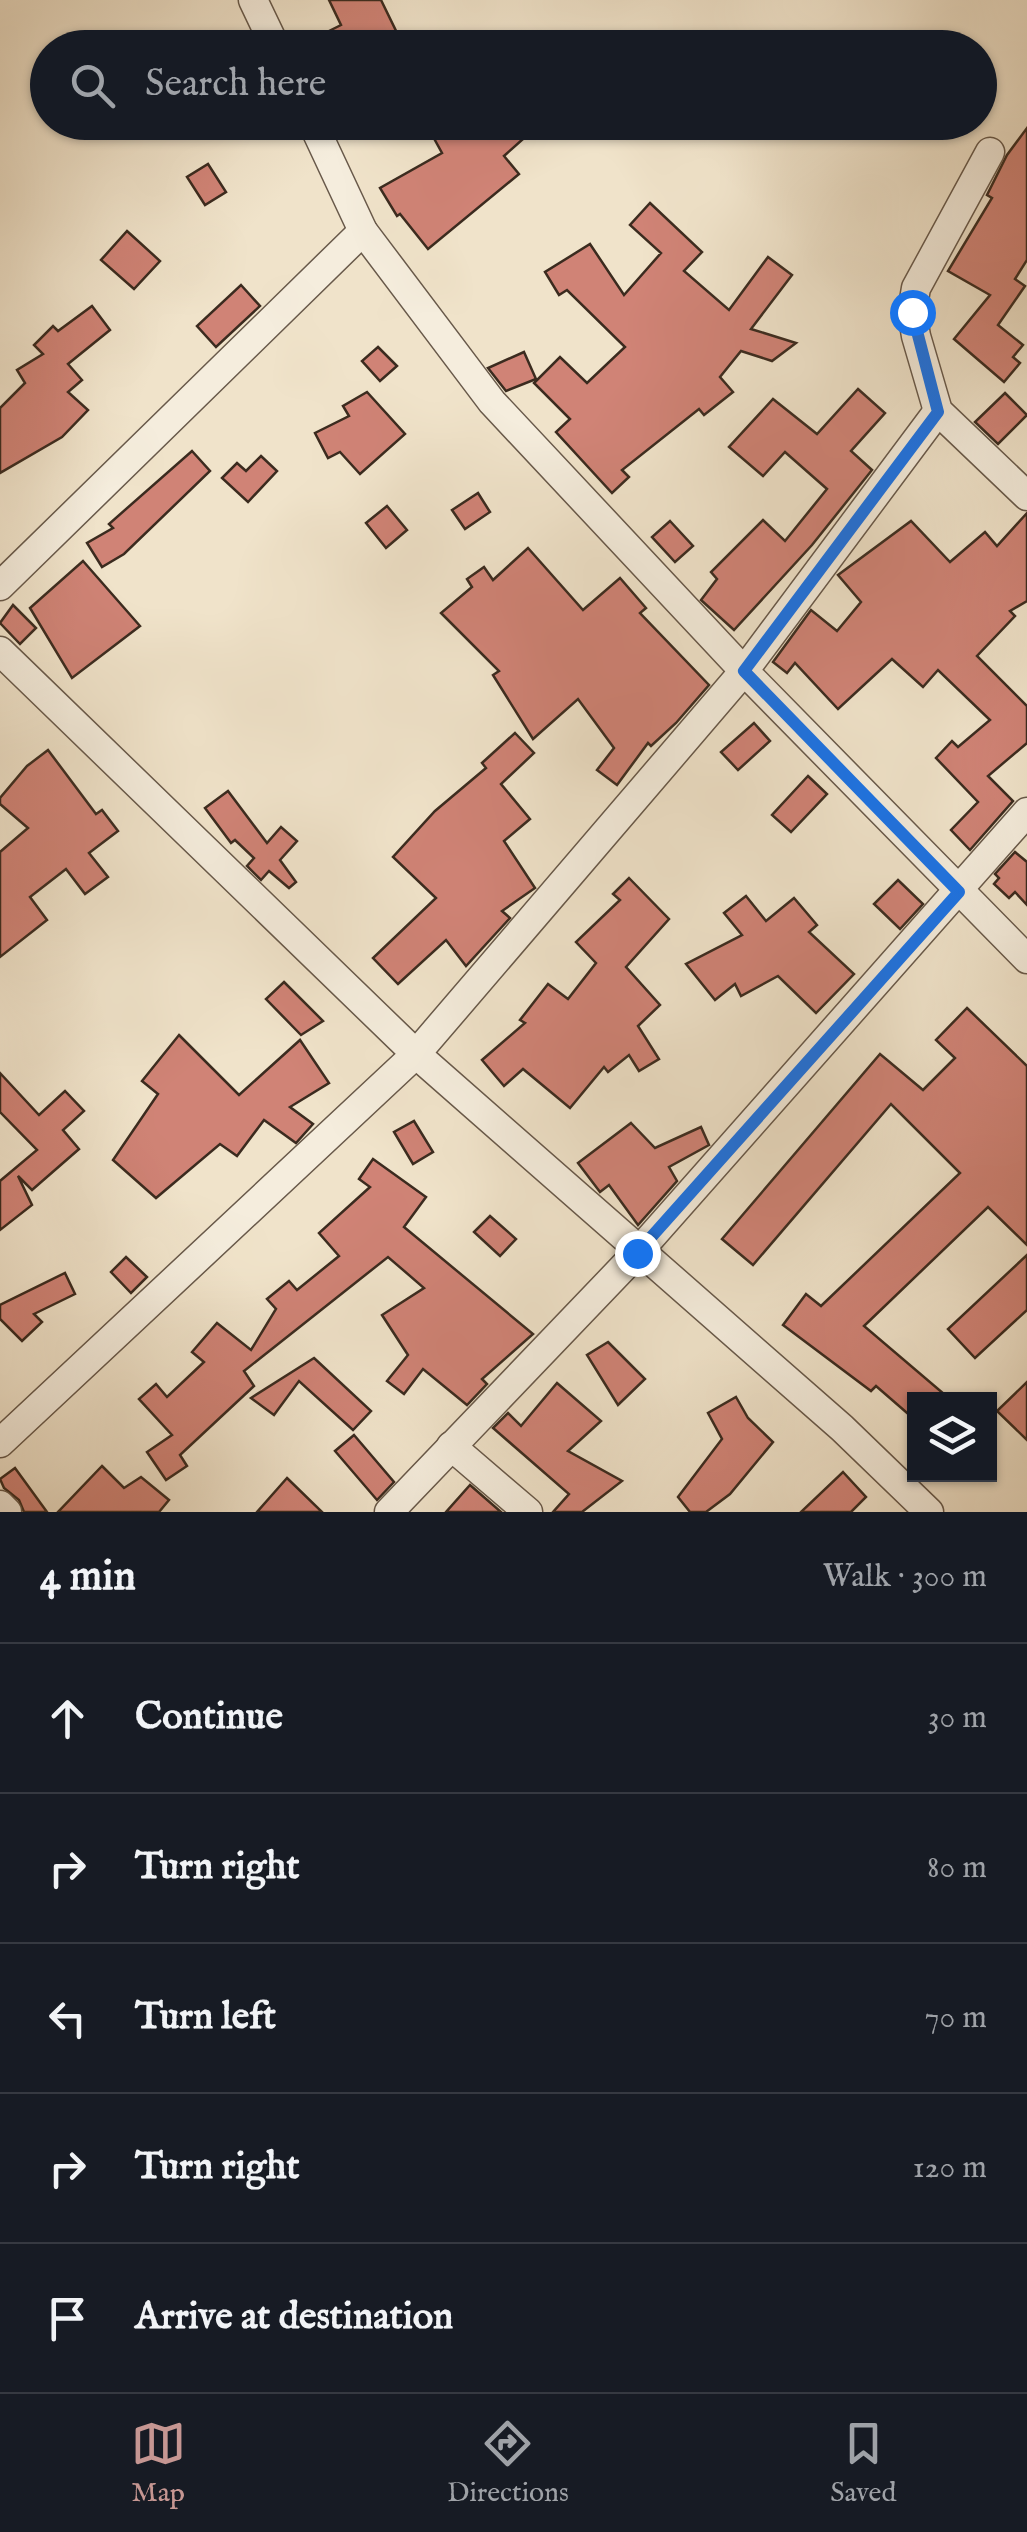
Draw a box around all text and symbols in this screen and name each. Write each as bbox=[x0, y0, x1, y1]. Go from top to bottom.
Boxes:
search box bbox=[30, 30, 997, 140]
icon: search bbox=[65, 58, 120, 113]
text: Search here bbox=[145, 61, 326, 109]
route start bbox=[890, 290, 936, 336]
route end bbox=[615, 1231, 661, 1277]
map controls bbox=[907, 1392, 997, 1482]
button: layers bbox=[907, 1392, 997, 1482]
text: 4 min bbox=[40, 1551, 136, 1604]
text: Walk · 300 m bbox=[823, 1557, 987, 1598]
icon: ahead bbox=[40, 1691, 95, 1746]
text: Continue bbox=[135, 1694, 283, 1742]
text: 30 m bbox=[928, 1698, 987, 1739]
icon: right bbox=[40, 1841, 95, 1896]
text: Turn right bbox=[135, 1844, 299, 1892]
text: 80 m bbox=[927, 1848, 987, 1889]
icon: left bbox=[40, 1991, 95, 2046]
text: Turn left bbox=[135, 1994, 276, 2042]
text: 70 m bbox=[925, 1998, 987, 2039]
icon: right bbox=[40, 2141, 95, 2196]
text: Turn right bbox=[135, 2144, 299, 2192]
text: 120 m bbox=[913, 2148, 987, 2189]
icon: arrive bbox=[40, 2291, 95, 2346]
text: Arrive at destination bbox=[135, 2294, 453, 2342]
tab: Map bbox=[131, 2416, 186, 2511]
tab: Directions bbox=[447, 2416, 569, 2511]
tab: Saved bbox=[830, 2416, 896, 2511]

